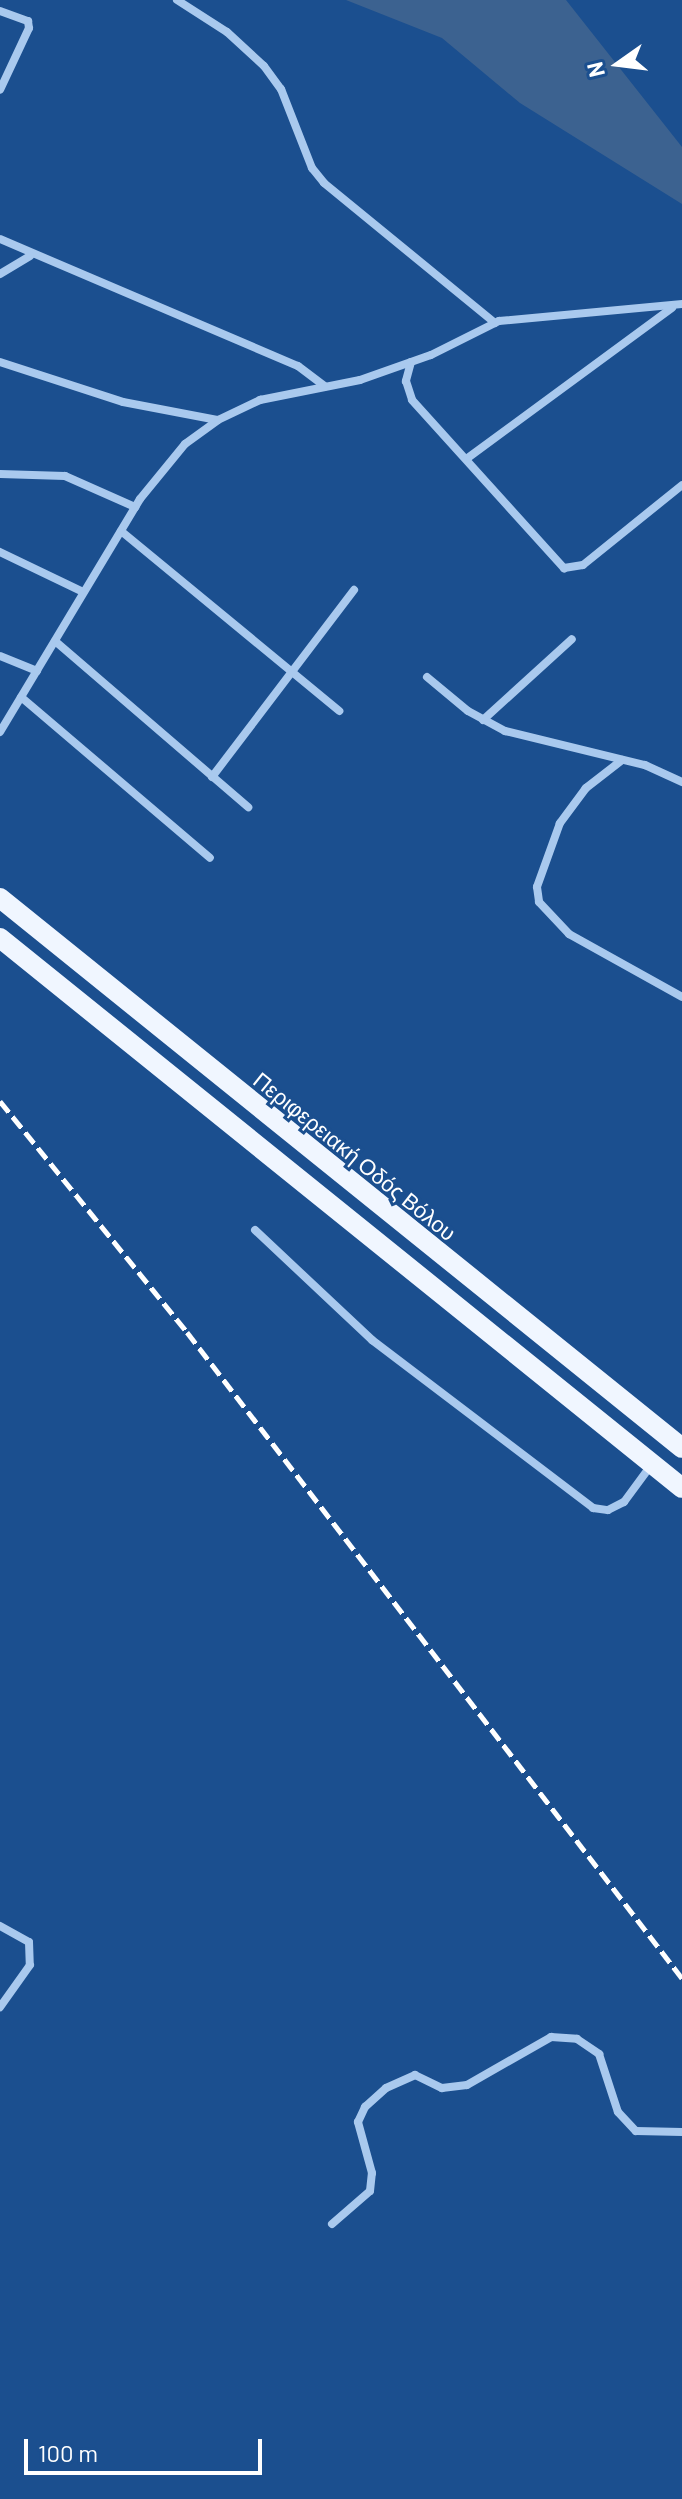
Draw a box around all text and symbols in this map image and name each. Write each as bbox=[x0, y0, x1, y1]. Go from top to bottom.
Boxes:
north arrow bbox=[578, 24, 658, 104]
text: N bbox=[580, 60, 609, 80]
street label: Περιφερειακή Οδός Βόλου bbox=[248, 1066, 462, 1246]
scale bar bbox=[28, 2423, 266, 2473]
text: 100 m bbox=[38, 2438, 98, 2467]

